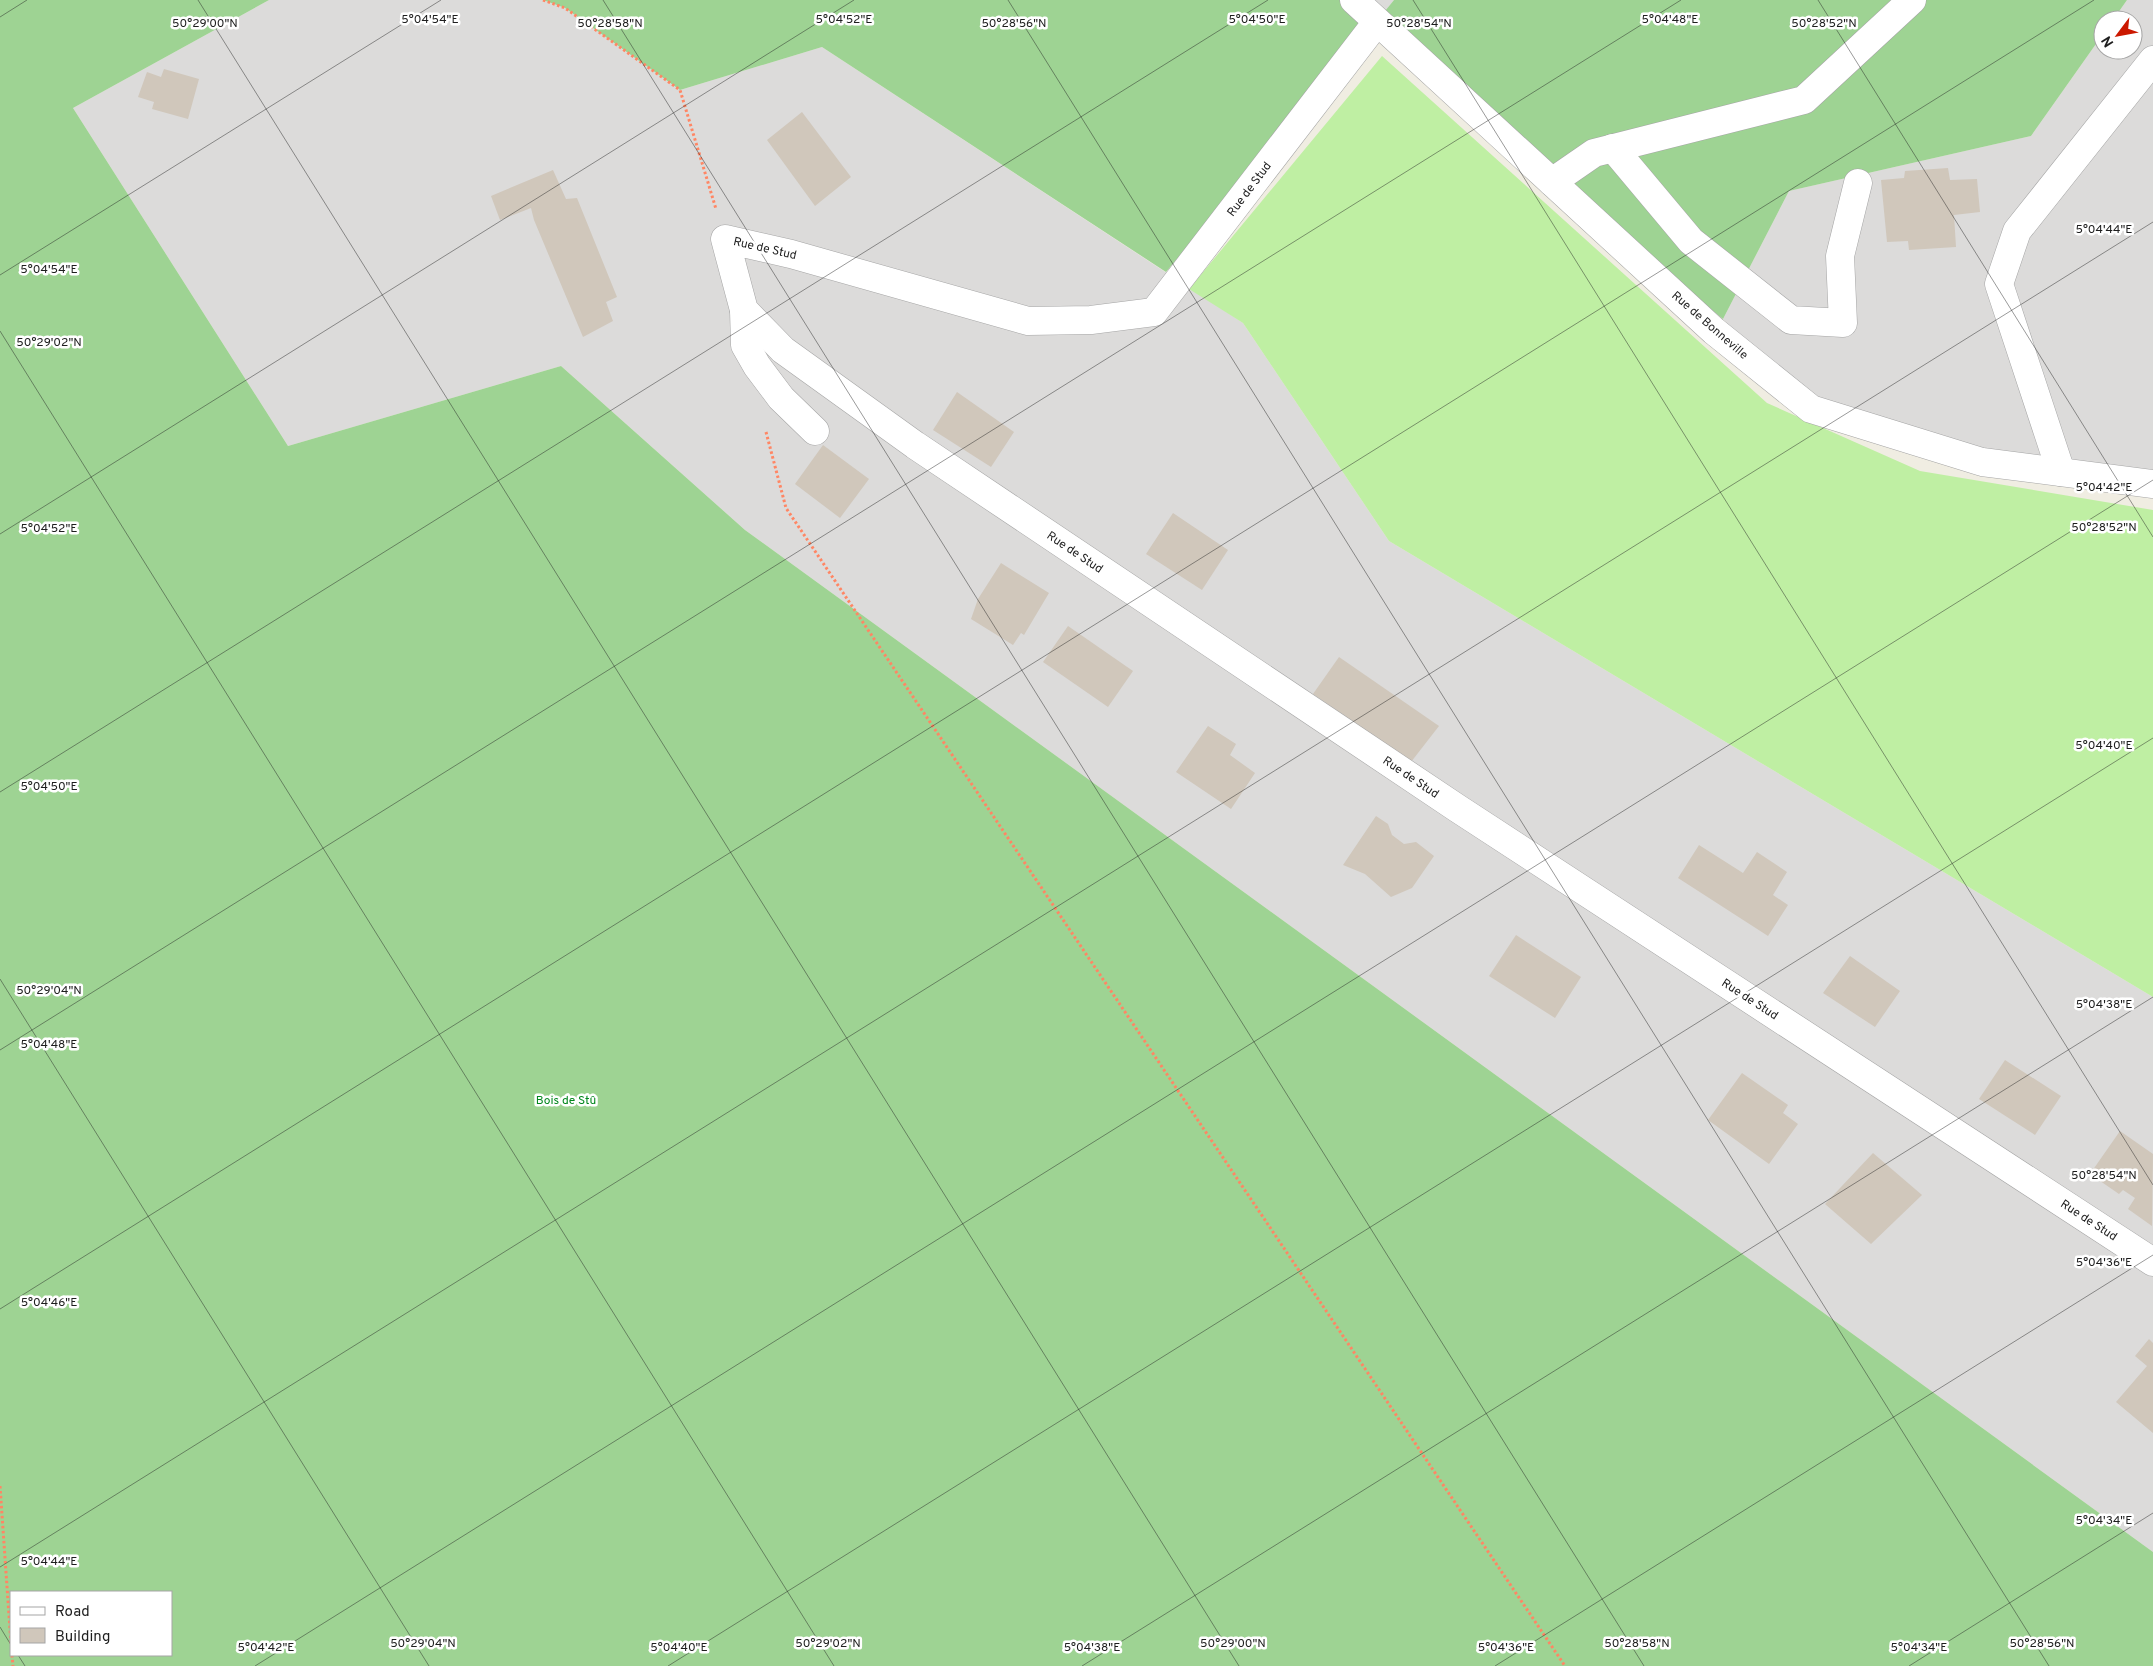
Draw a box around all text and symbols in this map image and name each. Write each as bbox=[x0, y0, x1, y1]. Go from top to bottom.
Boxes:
north arrow bbox=[2093, 10, 2143, 60]
text: 5°04'54"E bbox=[401, 12, 459, 28]
text: 5°04'52"E bbox=[816, 12, 872, 28]
text: 5°04'50"E bbox=[1228, 12, 1286, 28]
text: 5°04'48"E bbox=[1642, 12, 1698, 28]
text: 50°29'00"N bbox=[172, 16, 238, 32]
text: 50°28'58"N bbox=[577, 16, 643, 32]
text: 50°28'56"N bbox=[981, 16, 1047, 32]
text: 50°28'54"N bbox=[1386, 16, 1452, 32]
text: 50°28'52"N bbox=[1791, 16, 1857, 32]
text: N bbox=[2098, 32, 2118, 50]
street label: Rue de Stud bbox=[1224, 159, 1276, 220]
text: 5°04'44"E bbox=[2075, 222, 2133, 238]
street label: Rue de Stud bbox=[732, 234, 798, 264]
text: 5°04'54"E bbox=[20, 262, 78, 278]
street label: Rue de Bonneville bbox=[1668, 288, 1751, 363]
text: 50°29'02"N bbox=[16, 335, 82, 351]
text: 5°04'42"E bbox=[2076, 480, 2132, 496]
text: 50°28'52"N bbox=[2071, 520, 2137, 536]
text: 5°04'52"E bbox=[21, 521, 77, 537]
street label: Rue de Stud bbox=[1043, 528, 1106, 578]
text: 5°04'40"E bbox=[2075, 738, 2133, 754]
street label: Rue de Stud bbox=[1379, 753, 1442, 803]
text: 5°04'50"E bbox=[20, 779, 78, 795]
street label: Rue de Stud bbox=[1718, 976, 1781, 1024]
text: 50°29'04"N bbox=[16, 983, 82, 999]
text: 5°04'38"E bbox=[2076, 997, 2132, 1013]
text: 5°04'48"E bbox=[21, 1037, 77, 1053]
park label: Bois de Stû bbox=[536, 1093, 596, 1109]
text: 50°28'54"N bbox=[2071, 1168, 2137, 1184]
street label: Rue de Stud bbox=[2057, 1197, 2120, 1245]
text: 5°04'36"E bbox=[2076, 1255, 2132, 1271]
text: 5°04'46"E bbox=[21, 1295, 77, 1311]
text: 5°04'34"E bbox=[2076, 1513, 2132, 1529]
text: 5°04'44"E bbox=[20, 1554, 78, 1570]
legend bbox=[10, 1591, 172, 1656]
text: Road bbox=[55, 1603, 90, 1622]
text: Building bbox=[55, 1628, 110, 1647]
text: 50°29'04"N bbox=[390, 1636, 456, 1652]
text: 50°29'02"N bbox=[795, 1636, 861, 1652]
text: 50°29'00"N bbox=[1200, 1636, 1266, 1652]
text: 50°28'58"N bbox=[1604, 1636, 1670, 1652]
text: 50°28'56"N bbox=[2009, 1636, 2075, 1652]
text: 5°04'42"E bbox=[238, 1640, 294, 1656]
text: 5°04'40"E bbox=[650, 1640, 708, 1656]
text: 5°04'38"E bbox=[1064, 1640, 1120, 1656]
text: 5°04'36"E bbox=[1478, 1640, 1534, 1656]
text: 5°04'34"E bbox=[1891, 1640, 1947, 1656]

